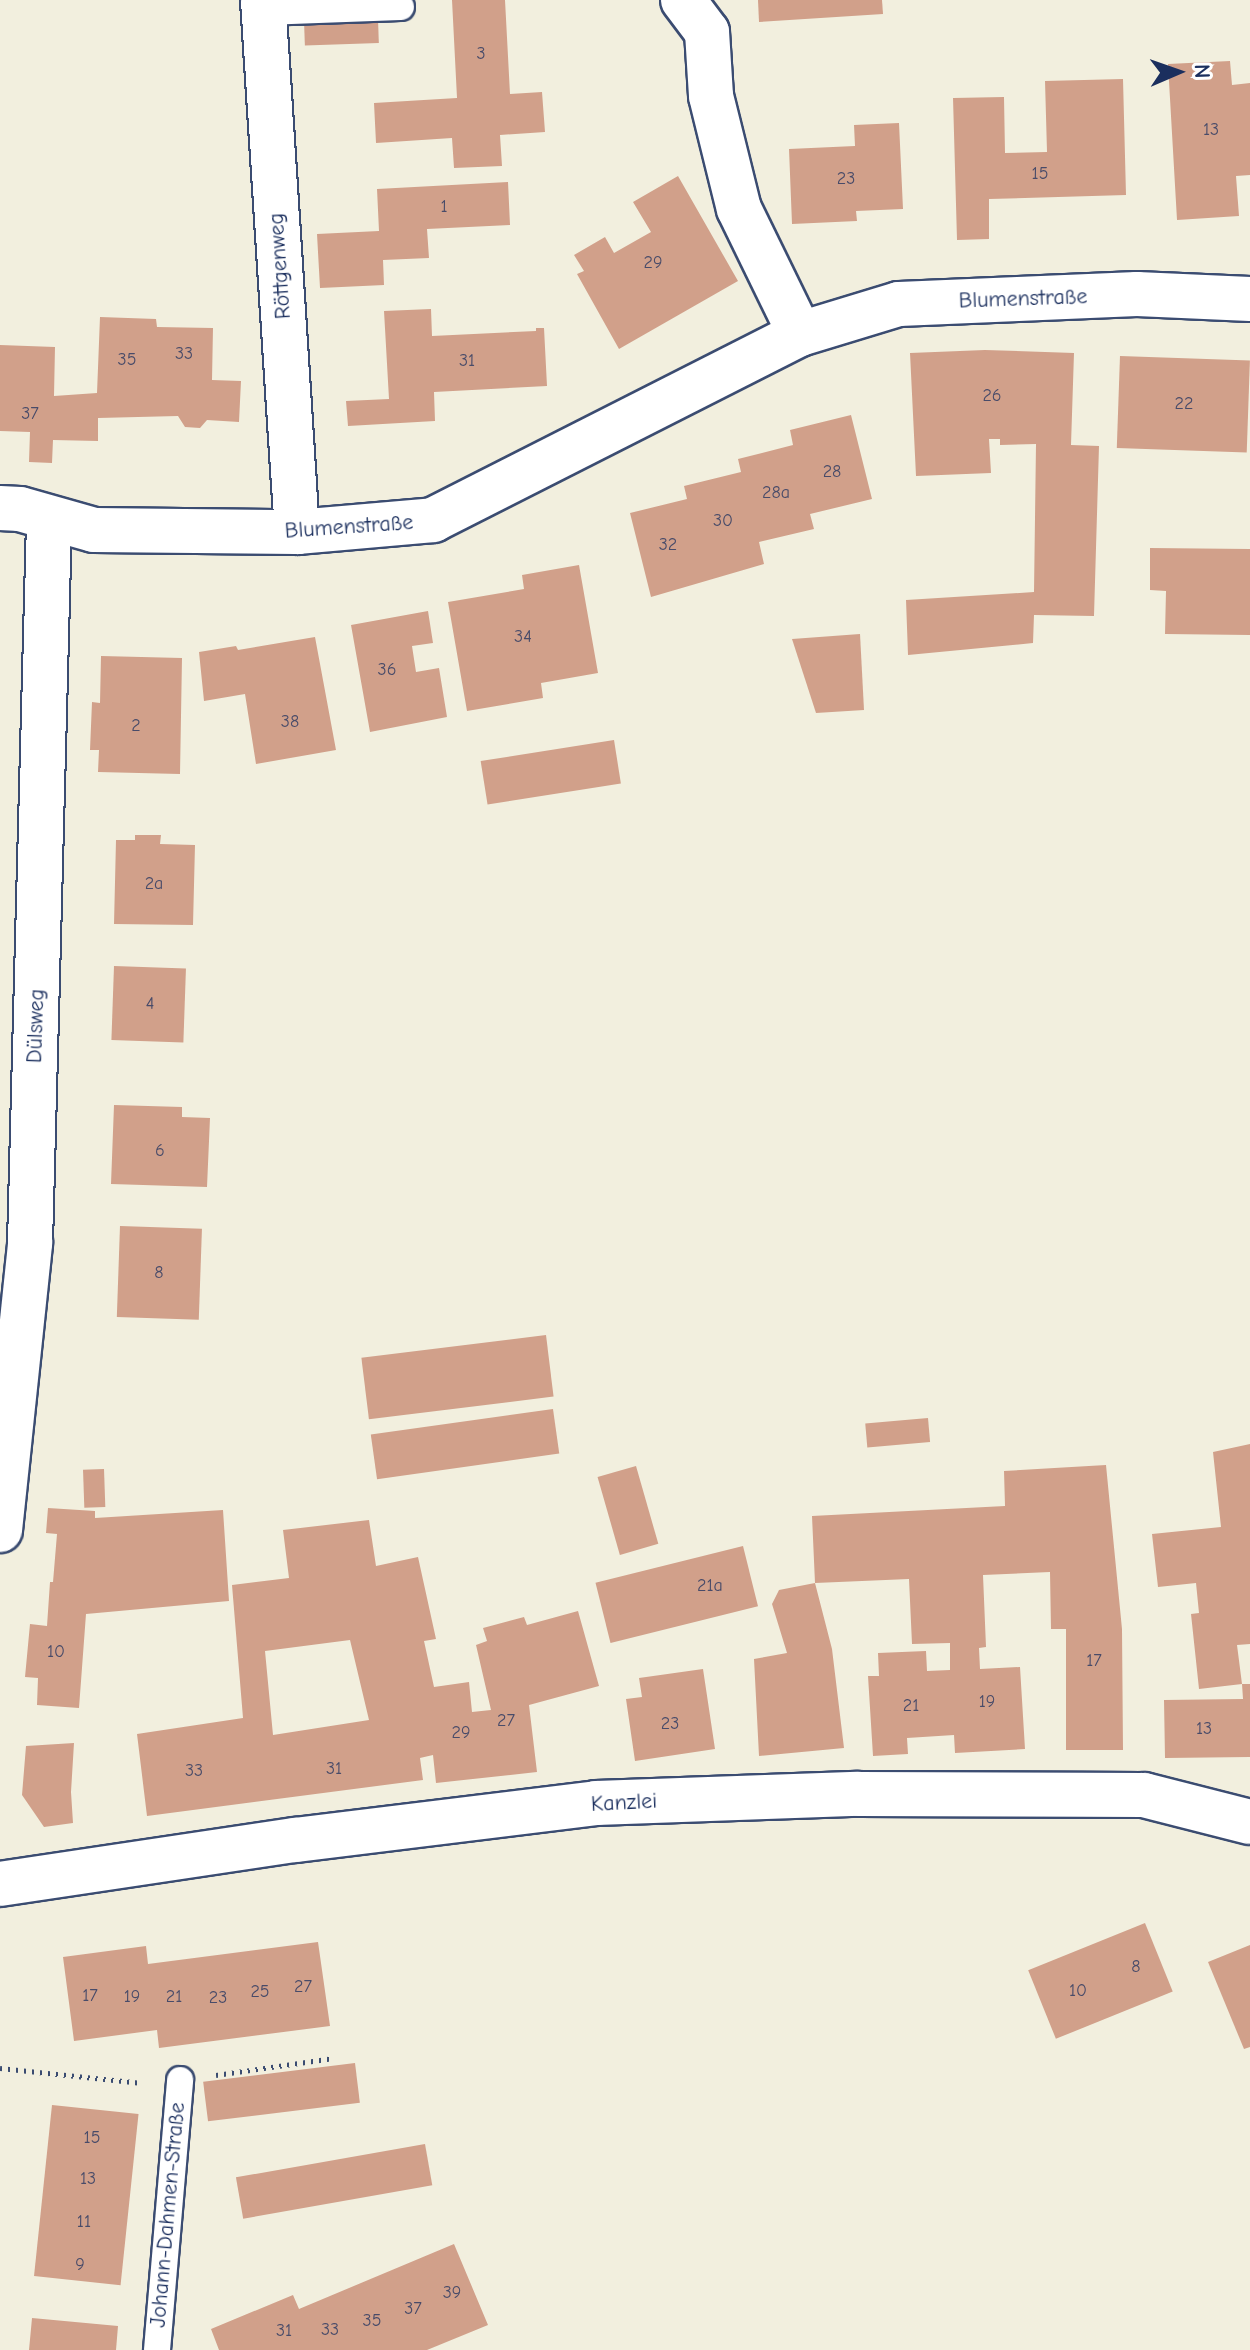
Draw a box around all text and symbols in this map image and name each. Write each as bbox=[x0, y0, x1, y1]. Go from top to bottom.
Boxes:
north arrow bbox=[1138, 32, 1218, 112]
house number: 3 bbox=[476, 43, 486, 65]
text: N bbox=[1189, 64, 1215, 79]
house number: 13 bbox=[1203, 119, 1219, 141]
house number: 15 bbox=[1032, 163, 1048, 185]
house number: 23 bbox=[837, 168, 855, 190]
house number: 1 bbox=[440, 196, 448, 218]
street label: Röttgenweg bbox=[263, 212, 297, 320]
house number: 29 bbox=[644, 252, 662, 274]
street label: Blumenstraße bbox=[958, 284, 1088, 314]
house number: 33 bbox=[175, 343, 193, 365]
house number: 35 bbox=[118, 349, 136, 371]
house number: 31 bbox=[459, 350, 475, 372]
house number: 26 bbox=[982, 385, 1002, 407]
house number: 22 bbox=[1175, 393, 1193, 415]
house number: 37 bbox=[21, 403, 39, 425]
house number: 28 bbox=[823, 461, 841, 483]
house number: 28a bbox=[762, 482, 790, 504]
street label: Blumenstraße bbox=[284, 509, 414, 545]
house number: 30 bbox=[713, 510, 733, 532]
house number: 32 bbox=[659, 534, 677, 556]
house number: 34 bbox=[514, 626, 532, 648]
house number: 36 bbox=[378, 659, 396, 681]
house number: 38 bbox=[281, 711, 299, 733]
house number: 2 bbox=[131, 715, 141, 737]
house number: 2a bbox=[145, 873, 163, 895]
street label: Dülsweg bbox=[22, 988, 50, 1064]
house number: 4 bbox=[146, 993, 154, 1015]
house number: 6 bbox=[155, 1140, 165, 1162]
house number: 8 bbox=[154, 1262, 164, 1284]
house number: 21a bbox=[697, 1575, 723, 1597]
house number: 10 bbox=[47, 1641, 65, 1663]
house number: 17 bbox=[1086, 1650, 1102, 1672]
house number: 19 bbox=[979, 1691, 995, 1713]
house number: 21 bbox=[903, 1695, 919, 1717]
house number: 27 bbox=[497, 1710, 515, 1732]
house number: 23 bbox=[661, 1713, 679, 1735]
house number: 13 bbox=[1196, 1718, 1212, 1740]
house number: 29 bbox=[452, 1722, 470, 1744]
house number: 31 bbox=[326, 1758, 342, 1780]
house number: 33 bbox=[185, 1760, 203, 1782]
street label: Kanzlei bbox=[590, 1788, 658, 1818]
house number: 8 bbox=[1131, 1956, 1141, 1978]
house number: 27 bbox=[294, 1976, 312, 1998]
house number: 10 bbox=[1069, 1980, 1087, 2002]
house number: 25 bbox=[250, 1981, 270, 2003]
house number: 17 bbox=[82, 1985, 98, 2007]
house number: 19 bbox=[124, 1986, 140, 2008]
house number: 21 bbox=[166, 1986, 182, 2008]
house number: 23 bbox=[209, 1987, 227, 2009]
street label: Johann-Dahmen-Straße bbox=[145, 2101, 191, 2329]
house number: 15 bbox=[84, 2127, 100, 2149]
house number: 13 bbox=[80, 2168, 96, 2190]
house number: 11 bbox=[77, 2211, 91, 2233]
house number: 9 bbox=[75, 2254, 85, 2276]
house number: 39 bbox=[443, 2282, 461, 2304]
house number: 37 bbox=[404, 2298, 422, 2320]
house number: 35 bbox=[363, 2310, 381, 2332]
house number: 33 bbox=[321, 2319, 339, 2341]
house number: 31 bbox=[276, 2320, 292, 2342]

